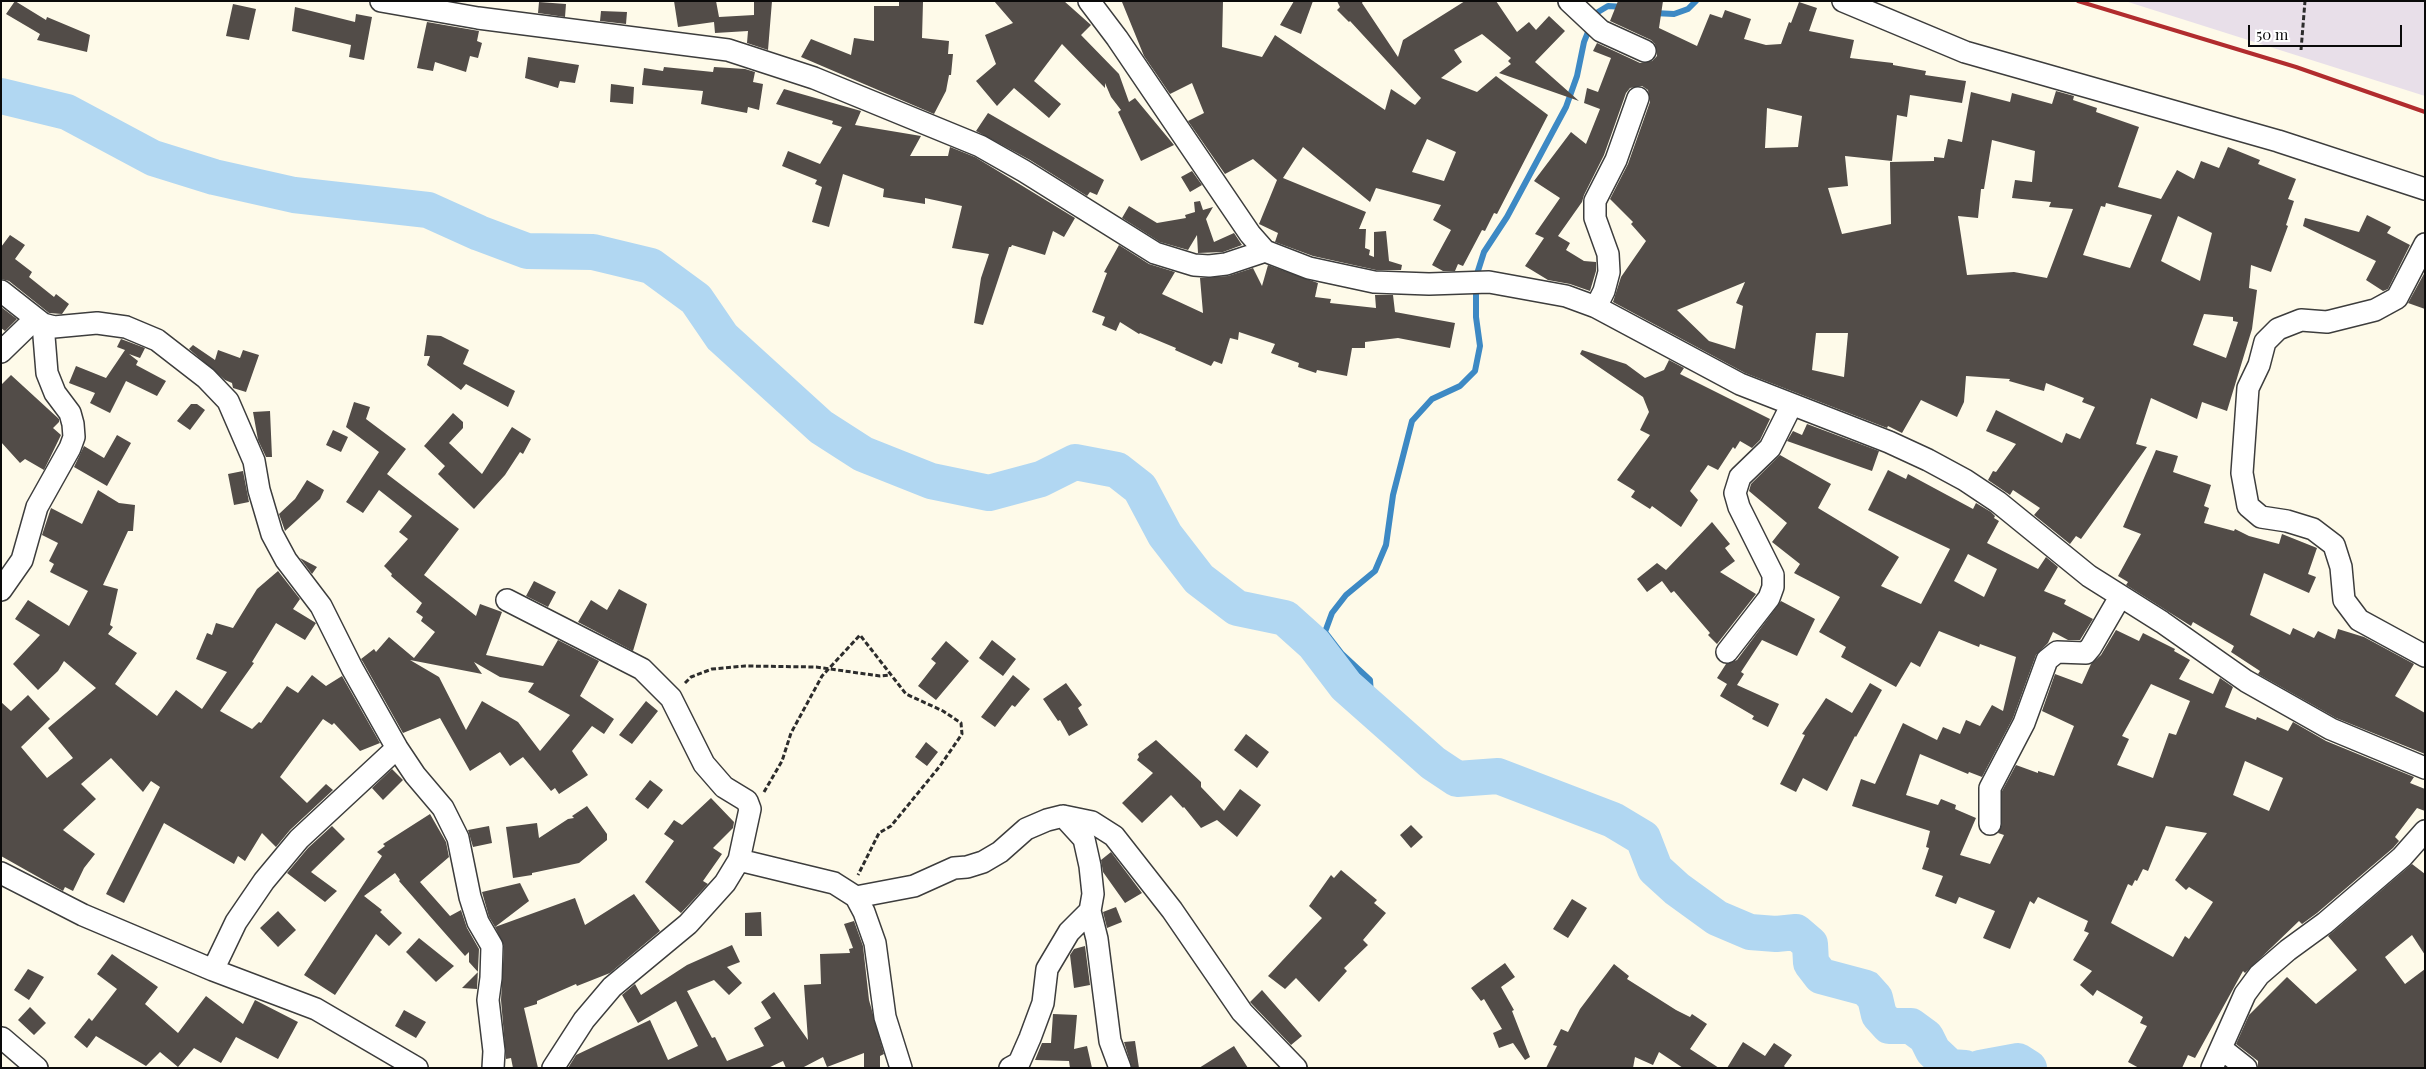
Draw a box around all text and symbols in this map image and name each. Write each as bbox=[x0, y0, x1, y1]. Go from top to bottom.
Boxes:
scale bar bbox=[2251, 15, 2405, 47]
text: 50 m bbox=[2256, 24, 2288, 44]

